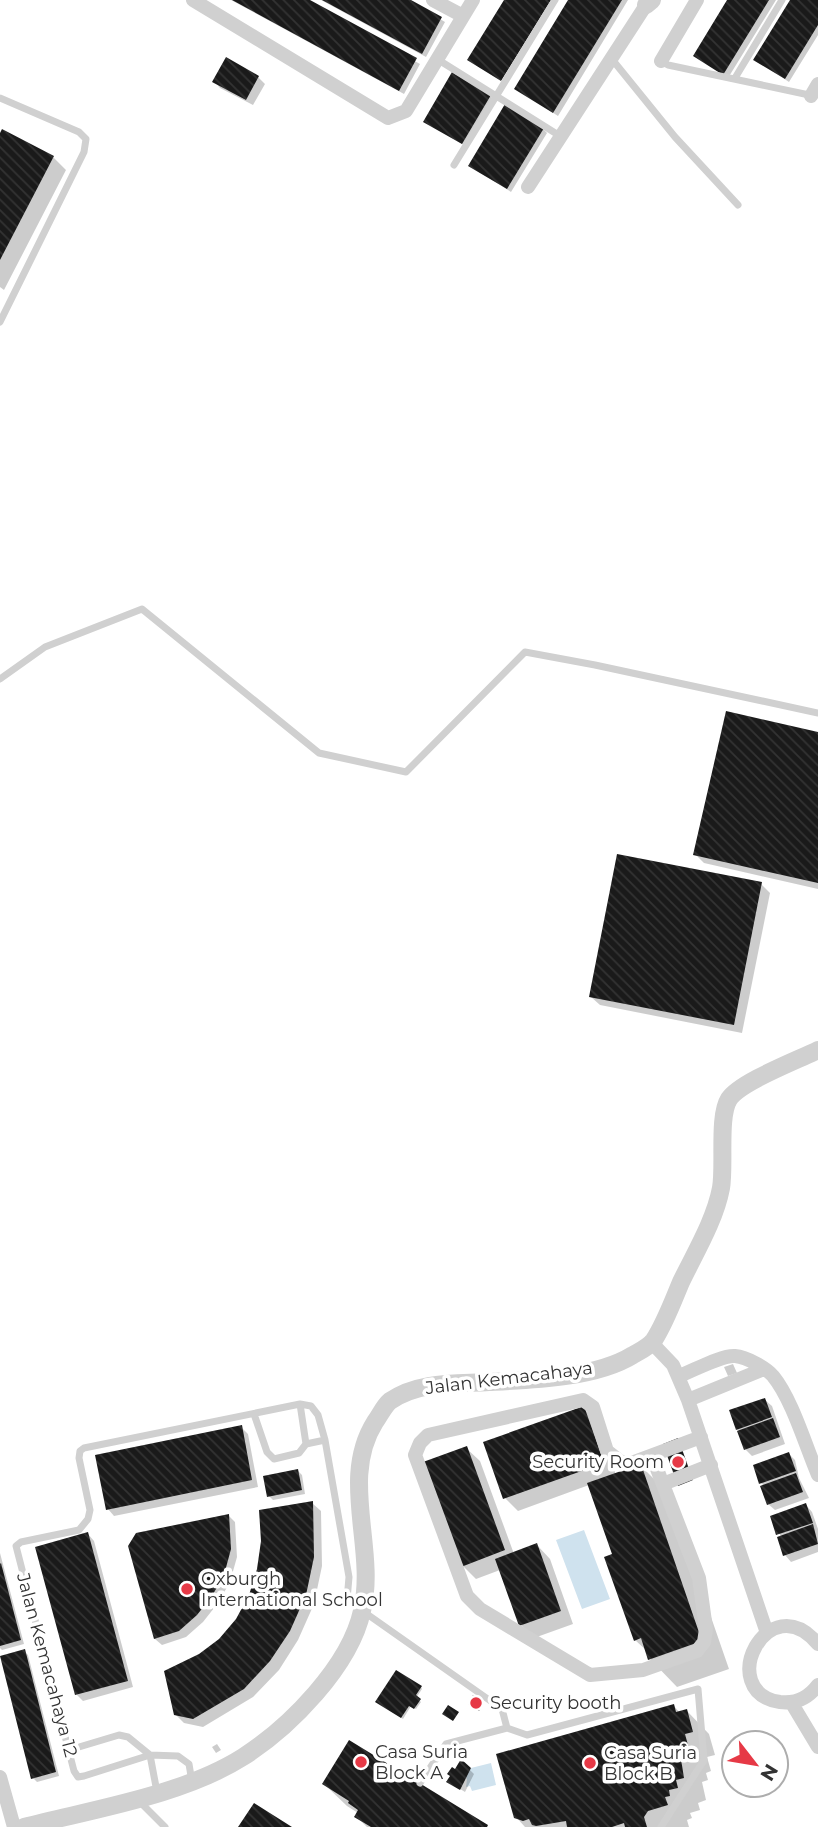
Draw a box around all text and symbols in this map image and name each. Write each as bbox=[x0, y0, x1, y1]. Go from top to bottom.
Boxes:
street label: Jalan Kemacahaya bbox=[423, 1357, 594, 1399]
place label: Security Room bbox=[532, 1451, 664, 1473]
marker: Security Room bbox=[670, 1454, 686, 1470]
place label: Oxburgh International School bbox=[201, 1568, 383, 1611]
street label: Jalan Kemacahaya 12 bbox=[12, 1570, 82, 1759]
marker: Oxburgh International School bbox=[179, 1581, 195, 1597]
place label: Security booth bbox=[490, 1692, 621, 1714]
marker: Security booth bbox=[468, 1695, 484, 1711]
north arrow bbox=[720, 1729, 790, 1799]
place label: Casa Suria Block A bbox=[375, 1741, 468, 1784]
place label: Casa Suria Block B bbox=[604, 1742, 697, 1785]
marker: Casa Suria Block A bbox=[353, 1754, 369, 1770]
marker: Casa Suria Block B bbox=[582, 1755, 598, 1771]
text: N bbox=[755, 1760, 783, 1785]

